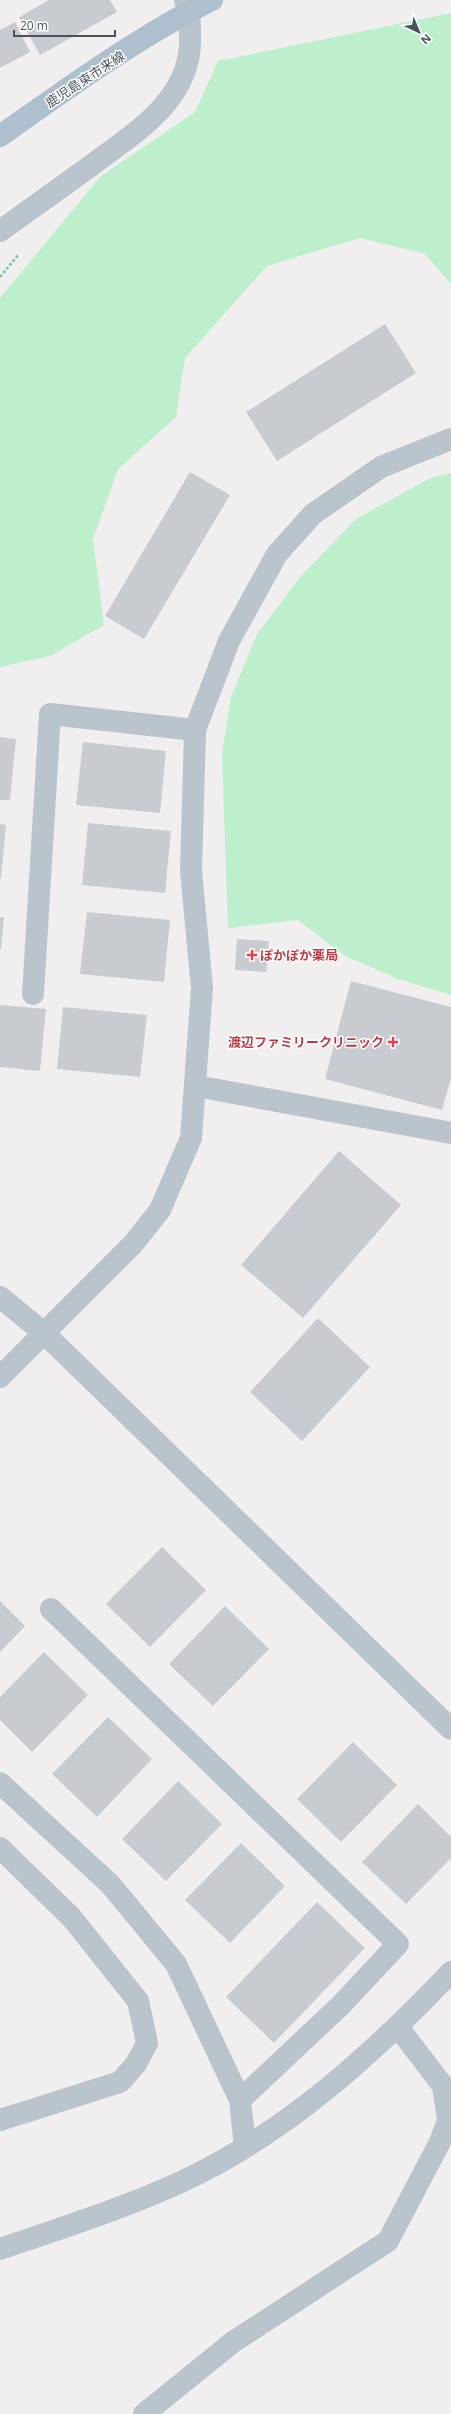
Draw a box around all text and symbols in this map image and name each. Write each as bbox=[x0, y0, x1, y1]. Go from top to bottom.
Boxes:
scale bar bbox=[14, 12, 115, 38]
north arrow bbox=[399, 12, 439, 52]
text: 20 m bbox=[20, 17, 48, 34]
text: N bbox=[418, 31, 435, 48]
street label: 鹿児島東市来線 bbox=[42, 47, 128, 111]
place label: ぽかぽか薬局 bbox=[260, 946, 338, 964]
marker: ぽかぽか薬局 bbox=[247, 950, 257, 960]
place label: 渡辺ファミリークリニック bbox=[228, 1033, 384, 1051]
marker: 渡辺ファミリークリニック bbox=[387, 1036, 399, 1048]

